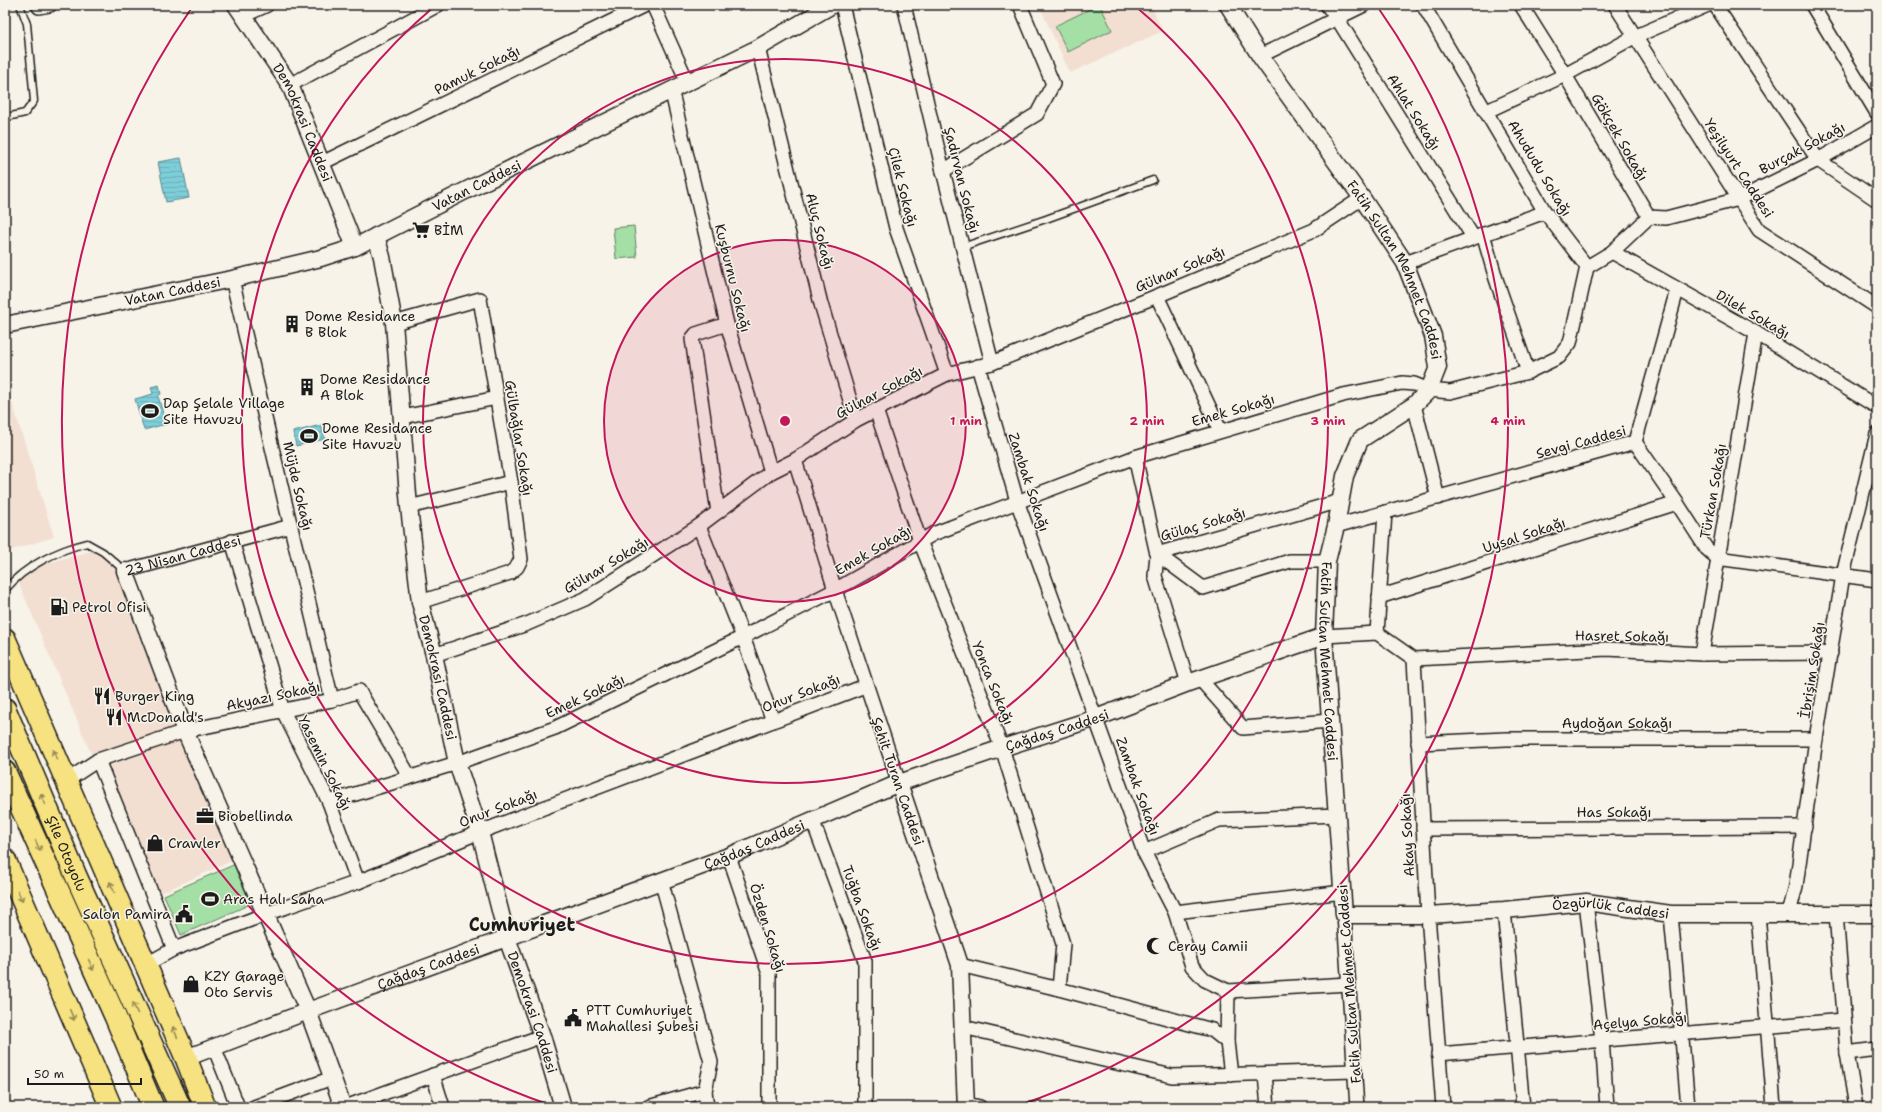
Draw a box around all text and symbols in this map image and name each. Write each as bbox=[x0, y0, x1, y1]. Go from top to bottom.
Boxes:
street label: Pamuk Sokağı bbox=[431, 41, 523, 99]
street label: Demokrasi Caddesi bbox=[269, 60, 337, 184]
street label: Ahlat Sokağı bbox=[1383, 70, 1445, 154]
street label: Gökçek Sokağı bbox=[1588, 90, 1652, 184]
street label: Yeşilyurt Caddesi bbox=[1700, 115, 1778, 221]
street label: Ahududu Sokağı bbox=[1504, 116, 1576, 220]
street label: Burçak Sokağı bbox=[1756, 118, 1848, 178]
street label: Şadırvan Sokağı bbox=[940, 125, 984, 235]
street label: Çilek Sokağı bbox=[884, 145, 922, 229]
street label: Vatan Caddesi bbox=[429, 156, 524, 215]
street label: Fatih Sultan Mehmet Caddesi bbox=[1343, 177, 1446, 361]
street label: Aluç Sokağı bbox=[802, 191, 838, 271]
supermarket icon: BİM bbox=[411, 220, 431, 240]
place label: BİM bbox=[434, 221, 463, 239]
street label: Kuşburnu Sokağı bbox=[711, 222, 755, 334]
street label: Gülnar Sokağı bbox=[1132, 242, 1228, 296]
street label: Vatan Caddesi bbox=[123, 273, 222, 310]
street label: Dilek Sokağı bbox=[1713, 286, 1793, 342]
place label: Dome Residance B Blok bbox=[305, 307, 416, 341]
building icon: Dome Residance B Blok bbox=[282, 314, 302, 334]
street label: Gülnar Sokağı bbox=[832, 362, 926, 422]
place label: Dome Residance A Blok bbox=[320, 370, 431, 404]
building icon: Dome Residance A Blok bbox=[297, 377, 317, 397]
street label: Gülbağlar Sokağı bbox=[501, 379, 537, 497]
street label: Emek Sokağı bbox=[1189, 390, 1277, 430]
place label: Dap Şelale Village Site Havuzu bbox=[163, 394, 285, 428]
sports icon: Dap Şelale Village Site Havuzu bbox=[140, 401, 160, 421]
text: 1 min bbox=[950, 413, 982, 429]
text: 2 min bbox=[1130, 413, 1165, 429]
text: 3 min bbox=[1311, 413, 1346, 429]
text: 4 min bbox=[1491, 413, 1526, 429]
centre of rings bbox=[778, 414, 792, 428]
place label: Dome Residance Site Havuzu bbox=[322, 419, 433, 453]
street label: Sevgi Caddesi bbox=[1534, 421, 1628, 463]
sports icon: Dome Residance Site Havuzu bbox=[299, 426, 319, 446]
street label: Zambak Sokağı bbox=[1005, 430, 1053, 534]
street label: Müjde Sokağı bbox=[279, 440, 317, 532]
street label: Türkan Sokağı bbox=[1696, 442, 1730, 540]
street label: Gülaç Sokağı bbox=[1158, 503, 1248, 545]
street label: Uysal Sokağı bbox=[1480, 513, 1568, 557]
street label: Emek Sokağı bbox=[831, 521, 915, 579]
street label: 23 Nisan Caddesi bbox=[123, 531, 243, 580]
street label: Gülnar Sokağı bbox=[560, 533, 652, 597]
street label: Fatih Sultan Mehmet Caddesi bbox=[1315, 561, 1342, 761]
fuel station icon: Petrol Ofisi bbox=[49, 597, 69, 617]
place label: Petrol Ofisi bbox=[72, 598, 147, 616]
street label: Demokrasi Caddesi bbox=[415, 613, 461, 742]
street label: İbrişim Sokağı bbox=[1795, 620, 1829, 720]
street label: Hasret Sokağı bbox=[1575, 626, 1669, 646]
street label: Yonca Sokağı bbox=[968, 638, 1018, 728]
street label: Emek Sokağı bbox=[542, 670, 628, 722]
street label: Onur Sokağı bbox=[759, 670, 843, 716]
street label: Akyazı Sokağı bbox=[224, 677, 322, 715]
restaurant icon: Burger King bbox=[92, 686, 112, 706]
place label: Burger King bbox=[115, 687, 194, 705]
street label: Çağdaş Caddesi bbox=[1003, 705, 1111, 755]
restaurant icon: McDonald's bbox=[104, 707, 124, 727]
place label: McDonald's bbox=[127, 708, 204, 726]
street label: Yasemin Sokağı bbox=[294, 712, 356, 814]
street label: Aydoğan Sokağı bbox=[1562, 714, 1672, 732]
street label: Şehit Turan Caddesi bbox=[868, 715, 928, 847]
street label: Zambak Sokağı bbox=[1112, 734, 1164, 838]
one-way arrow bbox=[50, 749, 58, 761]
street label: Onur Sokağı bbox=[456, 785, 540, 831]
one-way arrow bbox=[39, 793, 47, 805]
street label: Akay Sokağı bbox=[1396, 793, 1418, 877]
street label: Has Sokağı bbox=[1577, 803, 1652, 821]
office icon: Biobellinda bbox=[195, 806, 215, 826]
place label: Biobellinda bbox=[218, 807, 293, 825]
street label: Şile Otoyolu bbox=[42, 813, 91, 894]
street label: Çağdaş Caddesi bbox=[701, 816, 807, 874]
shop icon: Crawler bbox=[145, 833, 165, 853]
place label: Crawler bbox=[168, 834, 221, 852]
one-way arrow bbox=[35, 840, 42, 852]
street label: Tuğba Sokağı bbox=[838, 863, 886, 953]
one-way arrow bbox=[108, 881, 115, 893]
street label: Özden Sokağı bbox=[746, 881, 790, 975]
street label: Fatih Sultan Mehmet Caddesi bbox=[1333, 884, 1365, 1084]
one-way arrow bbox=[17, 889, 25, 901]
sports icon: Aras Halı Saha bbox=[200, 889, 220, 909]
place label: Aras Halı Saha bbox=[223, 890, 325, 908]
street label: Özgürlük Caddesi bbox=[1551, 893, 1670, 923]
public building icon: Salon Pamira bbox=[174, 904, 194, 924]
place label: Salon Pamira bbox=[83, 905, 171, 923]
district label: Cumhuriyet bbox=[469, 913, 575, 937]
mosque icon: Ceray Camii bbox=[1145, 936, 1165, 956]
place label: Ceray Camii bbox=[1168, 937, 1248, 955]
street label: Çağdaş Caddesi bbox=[375, 940, 482, 994]
street label: Demokrasi Caddesi bbox=[503, 949, 561, 1075]
one-way arrow bbox=[88, 958, 96, 970]
place label: KZY Garage Oto Servis bbox=[204, 967, 285, 1001]
shop icon: KZY Garage Oto Servis bbox=[181, 974, 201, 994]
place label: PTT Cumhuriyet Mahallesi Şubesi bbox=[586, 1001, 699, 1035]
one-way arrow bbox=[131, 1002, 139, 1014]
public building icon: PTT Cumhuriyet Mahallesi Şubesi bbox=[563, 1008, 583, 1028]
street label: Açelya Sokağı bbox=[1592, 1008, 1688, 1034]
one-way arrow bbox=[68, 1009, 76, 1021]
one-way arrow bbox=[171, 1026, 178, 1038]
scale bar bbox=[28, 1060, 141, 1086]
text: 50 m bbox=[34, 1066, 64, 1082]

